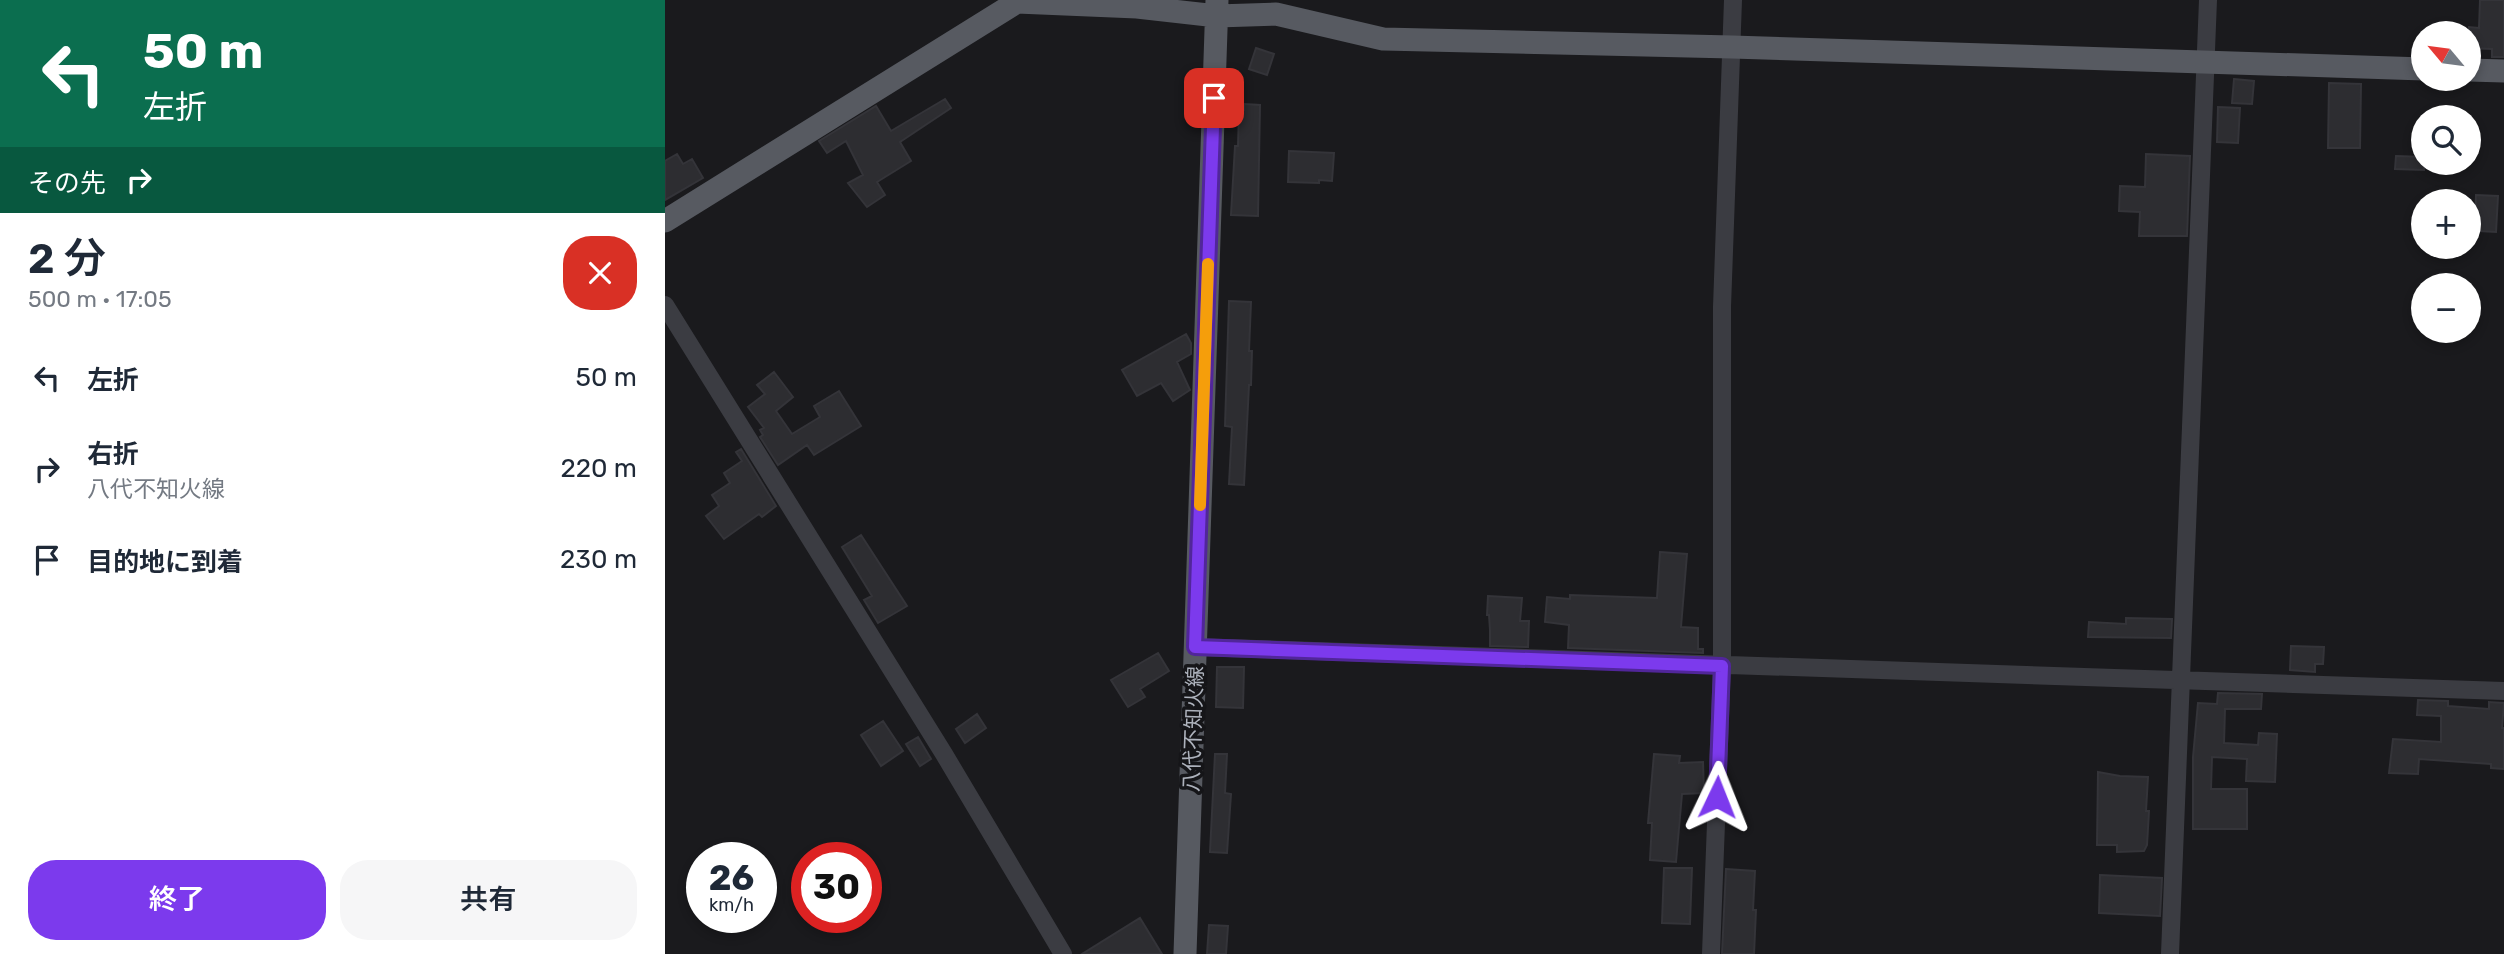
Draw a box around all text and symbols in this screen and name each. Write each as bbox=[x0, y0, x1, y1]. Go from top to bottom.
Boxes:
north arrow bbox=[2411, 21, 2481, 91]
map controls bbox=[2411, 21, 2481, 343]
text: 50 m bbox=[143, 22, 263, 80]
icon: left bbox=[28, 28, 119, 119]
pin bbox=[1184, 68, 1244, 128]
icon: arrive bbox=[1195, 79, 1233, 117]
text: 左折 bbox=[143, 88, 207, 126]
button: search bbox=[2411, 105, 2481, 175]
icon: right bbox=[120, 161, 158, 199]
text: その先 bbox=[28, 168, 106, 199]
button: + bbox=[2411, 189, 2481, 259]
text: 2 分 bbox=[28, 234, 106, 284]
button: close bbox=[563, 236, 637, 310]
button: − bbox=[2411, 273, 2481, 343]
text: 500 m · 17:05 bbox=[28, 285, 172, 313]
icon: left bbox=[28, 359, 66, 397]
text: 50 m bbox=[576, 362, 637, 393]
text: 左折 bbox=[87, 365, 139, 396]
text: 右折 bbox=[87, 439, 139, 470]
icon: right bbox=[28, 450, 66, 488]
text: 220 m bbox=[560, 453, 637, 484]
text: 八代不知火線 bbox=[87, 475, 225, 503]
icon: arrive bbox=[28, 541, 66, 579]
text: 230 m bbox=[560, 544, 637, 575]
text: 目的地に到着 bbox=[87, 547, 243, 578]
street label: 八代不知火線 bbox=[1178, 666, 1208, 792]
position arrow bbox=[1680, 760, 1754, 834]
speed limit sign: 30 bbox=[791, 842, 882, 933]
text: 26 bbox=[709, 857, 754, 899]
button: 終了 bbox=[28, 860, 326, 940]
button: 共有 bbox=[340, 860, 637, 940]
text: km/h bbox=[709, 894, 754, 916]

